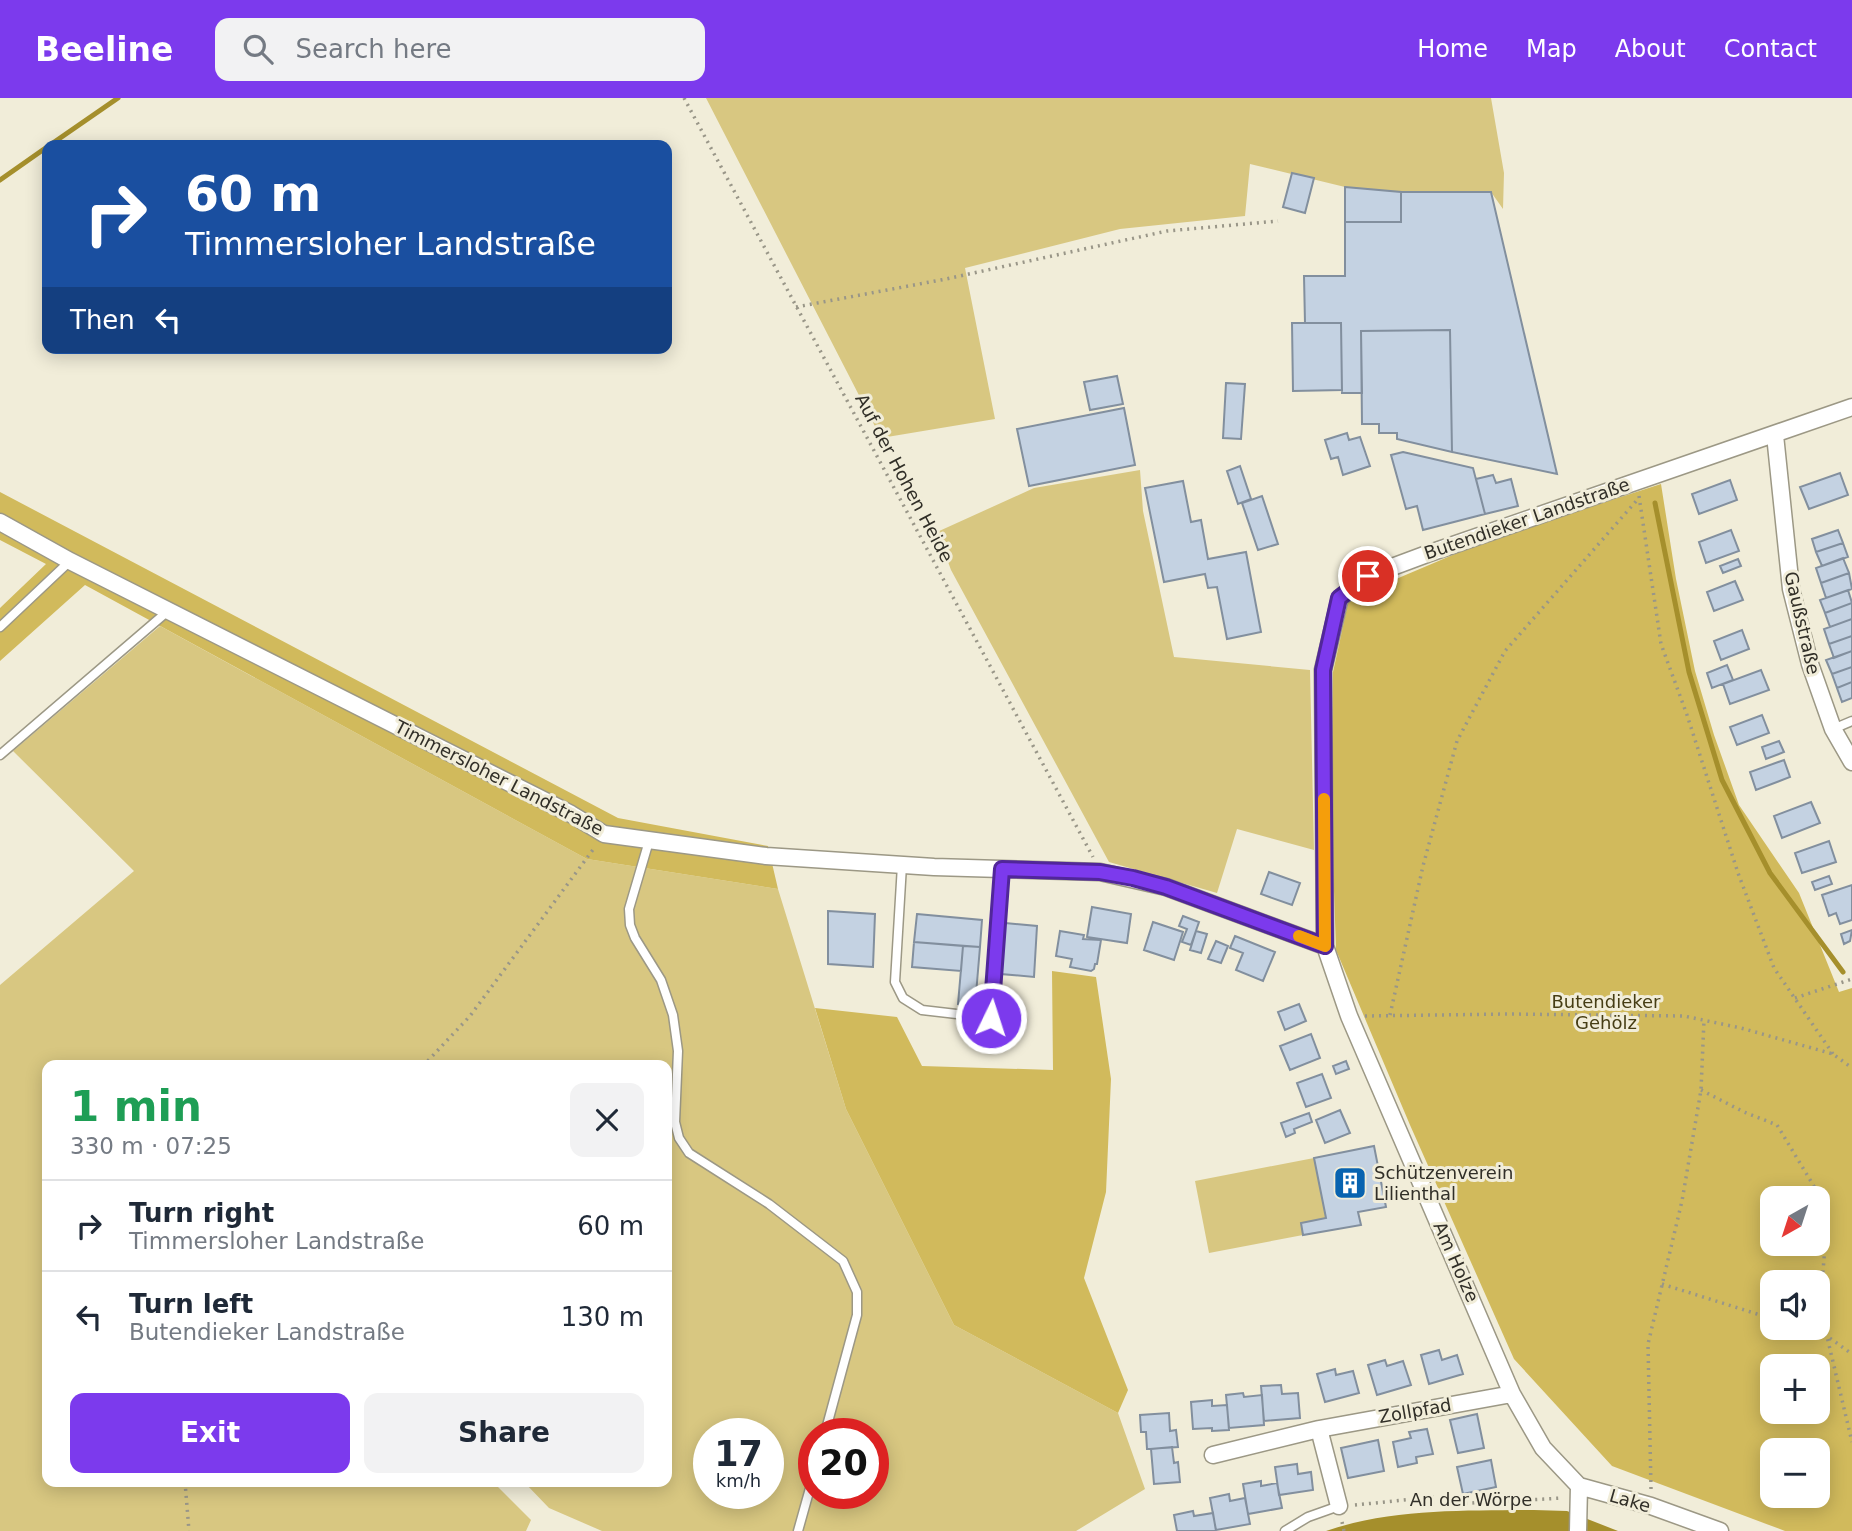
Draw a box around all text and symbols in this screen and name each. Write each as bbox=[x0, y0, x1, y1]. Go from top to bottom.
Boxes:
search box bbox=[215, 18, 705, 81]
text: Beeline bbox=[35, 30, 173, 69]
icon: search bbox=[239, 30, 277, 68]
text: Search here bbox=[295, 34, 452, 64]
text: Home bbox=[1417, 35, 1488, 63]
text: Map bbox=[1526, 35, 1577, 63]
text: About bbox=[1615, 35, 1686, 63]
text: Contact bbox=[1724, 35, 1817, 63]
text: 60 m bbox=[185, 166, 321, 223]
icon: right bbox=[70, 168, 161, 259]
text: Timmersloher Landstraße bbox=[185, 225, 596, 263]
icon: left bbox=[149, 301, 187, 339]
text: Then bbox=[70, 305, 135, 335]
street label: Auf der Hohen Heide bbox=[851, 390, 958, 566]
street label: Butendieker Landstraße bbox=[1421, 473, 1632, 564]
pin bbox=[1338, 546, 1398, 606]
icon: arrive bbox=[1349, 557, 1387, 595]
street label: Gaußstraße bbox=[1780, 569, 1825, 676]
street label: Timmersloher Landstraße bbox=[391, 715, 607, 839]
position arrow bbox=[954, 981, 1028, 1055]
park label: Butendieker Gehölz bbox=[1551, 991, 1661, 1033]
text: 1 min bbox=[70, 1082, 202, 1131]
button: close bbox=[570, 1083, 644, 1157]
text: 330 m · 07:25 bbox=[70, 1133, 232, 1159]
place label: Schützenverein Lilienthal bbox=[1374, 1162, 1513, 1204]
building icon: Schützenverein Lilienthal bbox=[1331, 1164, 1369, 1202]
north arrow bbox=[1760, 1186, 1830, 1256]
map controls bbox=[1760, 1186, 1830, 1508]
text: Turn right bbox=[129, 1198, 274, 1228]
icon: right bbox=[70, 1207, 108, 1245]
text: 60 m bbox=[577, 1211, 644, 1241]
street label: Am Holze bbox=[1429, 1218, 1483, 1305]
text: Timmersloher Landstraße bbox=[129, 1228, 424, 1254]
button: sound bbox=[1760, 1270, 1830, 1340]
text: Turn left bbox=[129, 1289, 253, 1319]
icon: left bbox=[70, 1298, 108, 1336]
text: 130 m bbox=[561, 1302, 644, 1332]
text: Butendieker Landstraße bbox=[129, 1319, 405, 1345]
button: + bbox=[1760, 1354, 1830, 1424]
button: Exit bbox=[70, 1393, 350, 1473]
button: Share bbox=[364, 1393, 644, 1473]
street label: Zollpfad bbox=[1377, 1394, 1453, 1427]
speed limit sign: 20 bbox=[798, 1418, 889, 1509]
text: 17 bbox=[714, 1434, 763, 1474]
button: − bbox=[1760, 1438, 1830, 1508]
text: km/h bbox=[716, 1470, 761, 1491]
street label: Lake bbox=[1607, 1485, 1653, 1516]
street label: An der Wörpe bbox=[1410, 1489, 1532, 1510]

